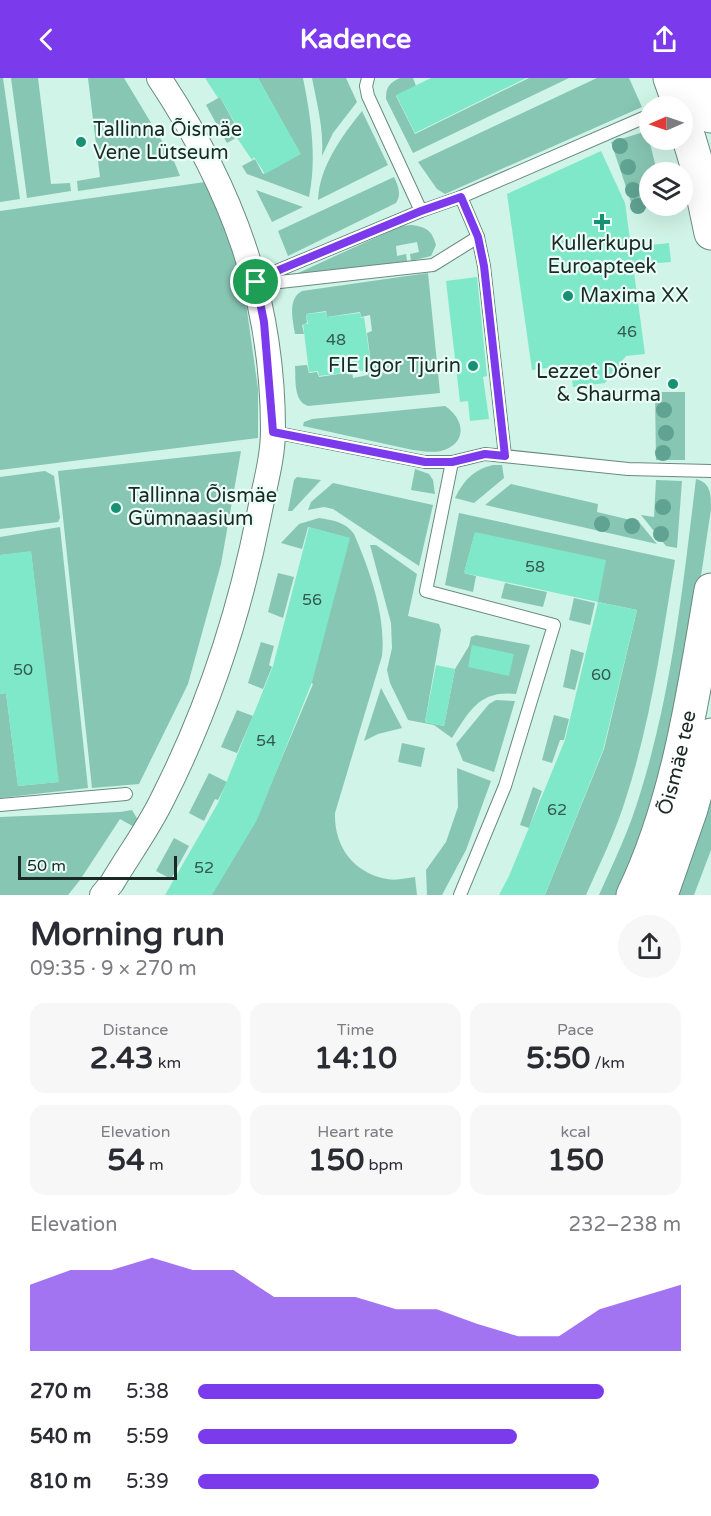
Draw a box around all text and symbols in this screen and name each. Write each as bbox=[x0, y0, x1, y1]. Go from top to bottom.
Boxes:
icon: back bbox=[30, 23, 63, 56]
text: Kadence bbox=[300, 23, 411, 56]
icon: share bbox=[648, 23, 681, 56]
north arrow bbox=[639, 96, 693, 150]
map controls bbox=[639, 96, 693, 216]
place label: Tallinna Õismäe Vene Lütseum bbox=[93, 117, 242, 165]
marker: Tallinna Õismäe Vene Lütseum bbox=[74, 135, 88, 149]
button: layers bbox=[639, 162, 693, 216]
marker: Kullerkupu Euroapteek bbox=[595, 215, 609, 229]
place label: Kullerkupu Euroapteek bbox=[547, 232, 657, 279]
pin bbox=[230, 256, 281, 307]
icon: arrive bbox=[239, 265, 272, 298]
place label: Maxima XX bbox=[580, 284, 689, 308]
marker: Maxima XX bbox=[561, 289, 575, 303]
house number: 46 bbox=[617, 322, 637, 342]
house number: 48 bbox=[326, 330, 346, 350]
place label: FIE Igor Tjurin bbox=[328, 354, 461, 378]
marker: FIE Igor Tjurin bbox=[466, 359, 480, 373]
place label: Lezzet Döner & Shaurma bbox=[536, 360, 661, 407]
marker: Lezzet Döner & Shaurma bbox=[666, 377, 680, 391]
place label: Tallinna Õismäe Gümnaasium bbox=[128, 483, 277, 531]
marker: Tallinna Õismäe Gümnaasium bbox=[109, 501, 123, 515]
house number: 58 bbox=[525, 557, 545, 577]
house number: 56 bbox=[302, 590, 322, 610]
house number: 50 bbox=[13, 660, 33, 680]
house number: 60 bbox=[591, 665, 611, 685]
street label: Õismäe tee bbox=[652, 708, 702, 818]
house number: 54 bbox=[256, 731, 276, 751]
house number: 62 bbox=[547, 800, 567, 820]
scale bar bbox=[18, 853, 177, 880]
text: 50 m bbox=[27, 856, 66, 876]
house number: 52 bbox=[194, 858, 214, 878]
text: Morning run bbox=[30, 915, 225, 954]
button: share bbox=[618, 915, 681, 978]
text: 09:35 · 9 × 270 m bbox=[30, 957, 197, 981]
text: Distance bbox=[103, 1020, 168, 1040]
text: Time bbox=[337, 1020, 374, 1040]
text: Pace bbox=[557, 1020, 594, 1040]
text: 2.43 bbox=[90, 1040, 154, 1077]
text: 14:10 bbox=[314, 1040, 397, 1077]
text: 5:50 bbox=[526, 1040, 590, 1077]
text: km bbox=[154, 1053, 181, 1073]
text: /km bbox=[590, 1053, 625, 1073]
text: Elevation bbox=[101, 1122, 170, 1142]
text: Heart rate bbox=[317, 1122, 394, 1142]
text: kcal bbox=[560, 1122, 591, 1142]
text: 54 bbox=[107, 1142, 145, 1179]
text: 150 bbox=[308, 1142, 364, 1179]
text: 150 bbox=[547, 1142, 604, 1179]
text: m bbox=[145, 1155, 164, 1175]
text: bpm bbox=[364, 1155, 403, 1175]
text: Elevation bbox=[30, 1213, 117, 1237]
text: 232–238 m bbox=[568, 1213, 681, 1237]
text: 270 m bbox=[30, 1380, 91, 1404]
text: 5:38 bbox=[126, 1380, 169, 1404]
text: 540 m bbox=[30, 1425, 91, 1449]
text: 5:59 bbox=[126, 1425, 169, 1449]
text: 810 m bbox=[30, 1470, 91, 1494]
text: 5:39 bbox=[126, 1470, 169, 1494]

